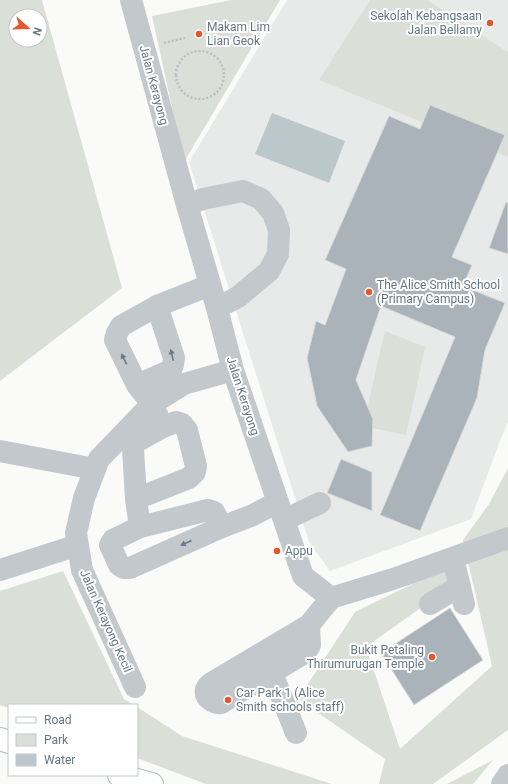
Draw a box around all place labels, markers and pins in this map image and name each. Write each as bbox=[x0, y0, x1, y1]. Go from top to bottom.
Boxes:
place label: Sekolah Kebangsaan Jalan Bellamy bbox=[370, 9, 482, 37]
marker: Sekolah Kebangsaan Jalan Bellamy bbox=[485, 18, 495, 28]
place label: Makam Lim Lian Geok bbox=[207, 20, 270, 48]
marker: Makam Lim Lian Geok bbox=[194, 29, 204, 39]
place label: The Alice Smith School (Primary Campus) bbox=[377, 278, 500, 306]
marker: The Alice Smith School (Primary Campus) bbox=[364, 287, 374, 297]
place label: Appu bbox=[285, 544, 313, 558]
marker: Appu bbox=[272, 546, 282, 556]
place label: Bukit Petaling Thirumurugan Temple bbox=[307, 643, 424, 671]
marker: Bukit Petaling Thirumurugan Temple bbox=[427, 652, 437, 662]
place label: Car Park 1 (Alice Smith schools staff) bbox=[236, 686, 344, 714]
marker: Car Park 1 (Alice Smith schools staff) bbox=[223, 695, 233, 705]

